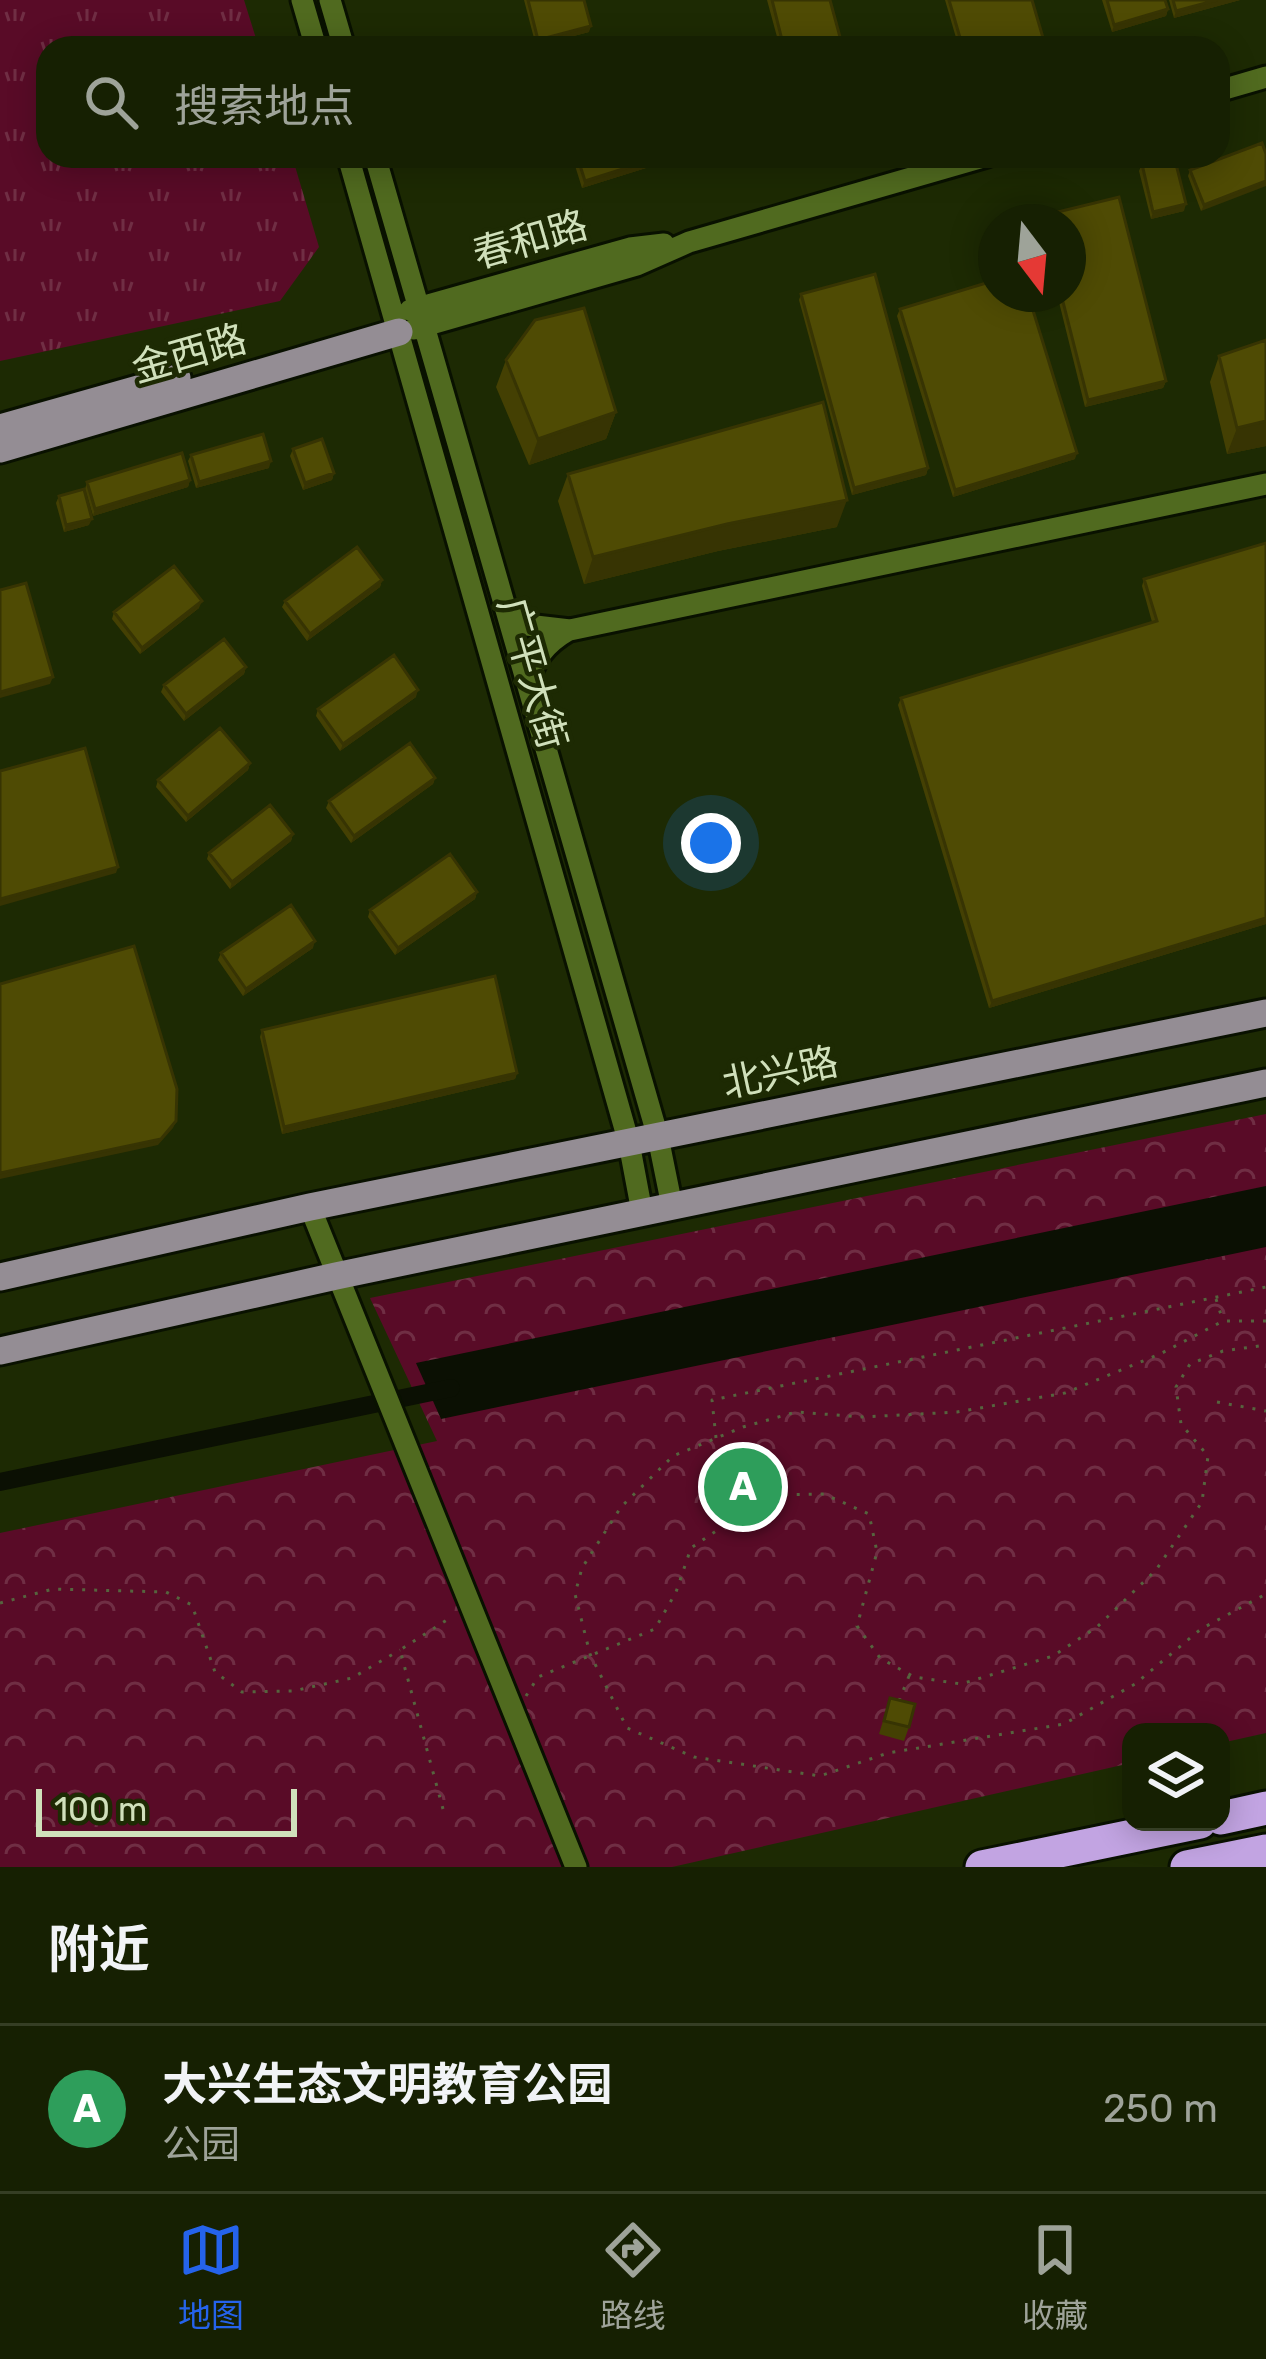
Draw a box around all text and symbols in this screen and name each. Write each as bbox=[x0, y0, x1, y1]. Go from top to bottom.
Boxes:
search box bbox=[36, 36, 1230, 168]
icon: search bbox=[78, 69, 144, 135]
text: 搜索地点 bbox=[174, 80, 354, 133]
street label: 春和路 bbox=[468, 202, 593, 278]
north arrow bbox=[978, 204, 1086, 312]
street label: 金西路 bbox=[127, 316, 252, 392]
street label: 广平大街 bbox=[488, 592, 576, 755]
your location bbox=[681, 813, 741, 873]
street label: 北兴路 bbox=[718, 1038, 842, 1108]
pin: A bbox=[704, 1442, 782, 1532]
map controls bbox=[1122, 1723, 1230, 1831]
button: layers bbox=[1122, 1723, 1230, 1831]
scale bar bbox=[36, 1783, 297, 1836]
text: 100 m bbox=[54, 1790, 147, 1829]
text: 附近 bbox=[48, 1919, 150, 1980]
text: 大兴生态文明教育公园 bbox=[162, 2058, 612, 2111]
text: A bbox=[73, 2086, 101, 2132]
text: 250 m bbox=[1103, 2086, 1218, 2132]
text: 公园 bbox=[162, 2122, 240, 2168]
tab: 地图 bbox=[178, 2217, 244, 2337]
tab: 路线 bbox=[600, 2217, 666, 2337]
tab: 收藏 bbox=[1022, 2217, 1088, 2337]

